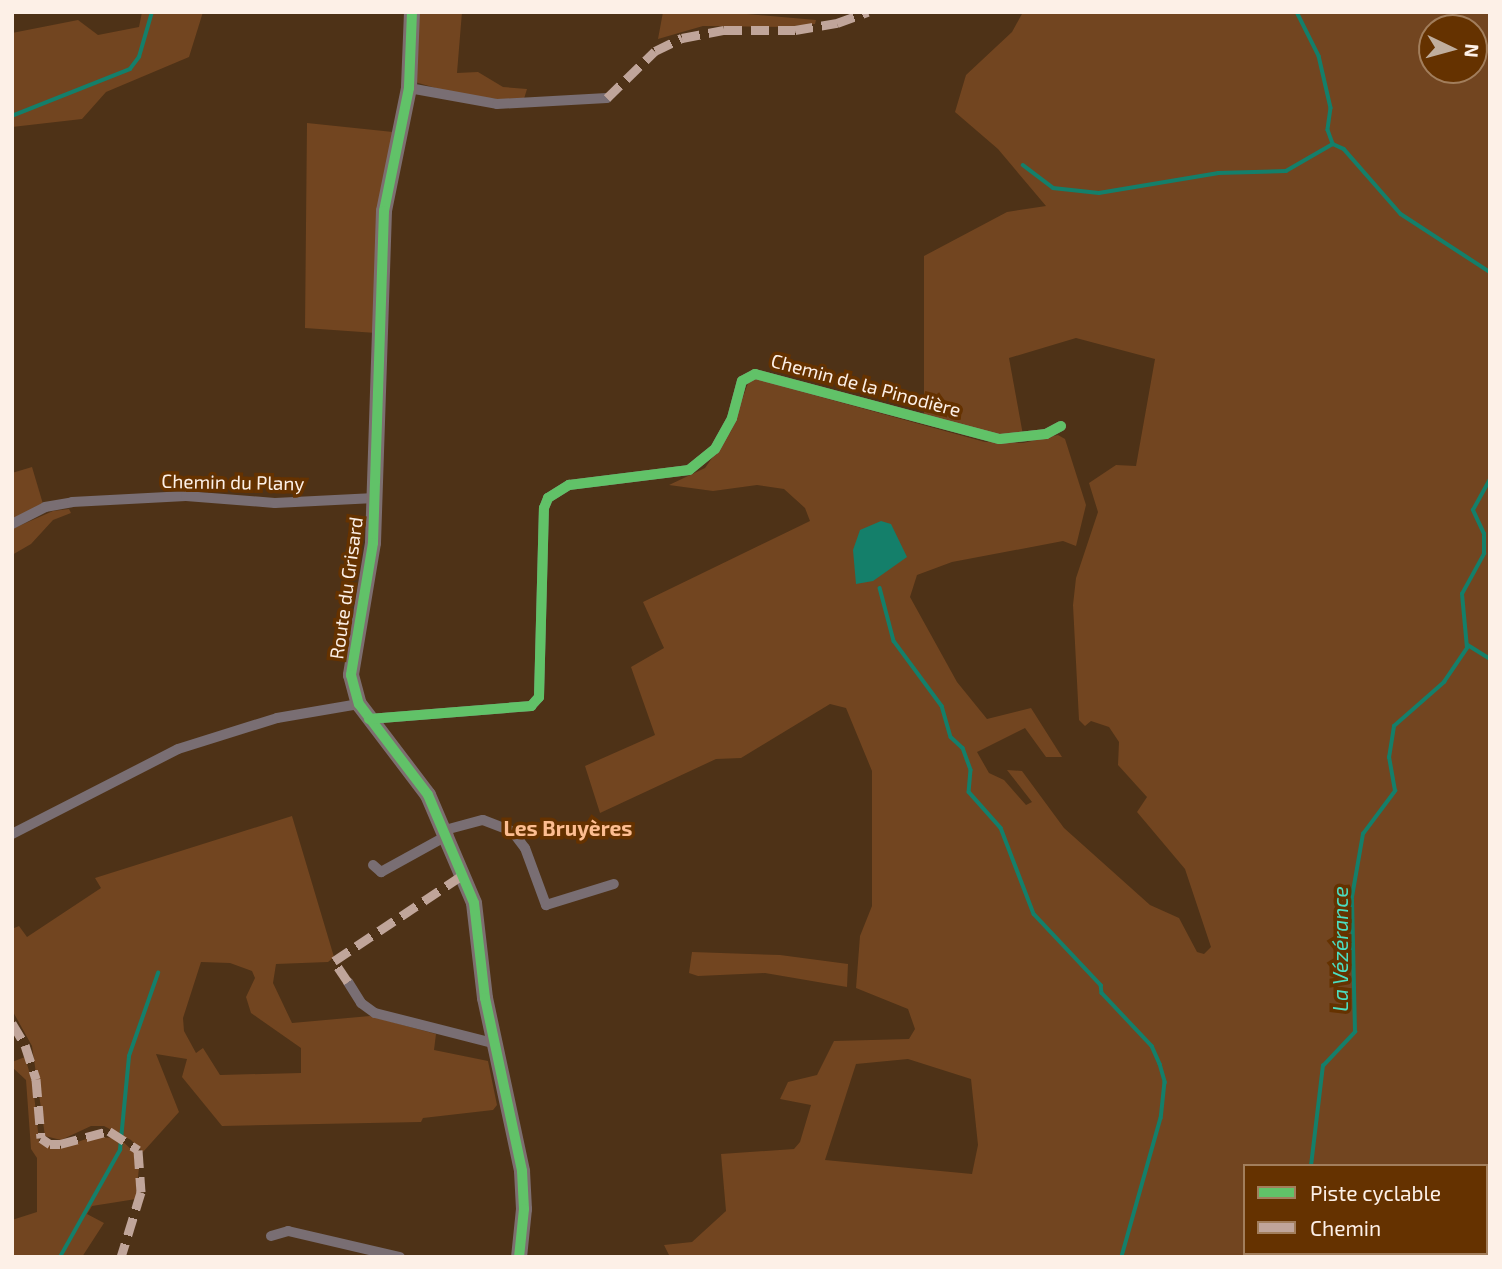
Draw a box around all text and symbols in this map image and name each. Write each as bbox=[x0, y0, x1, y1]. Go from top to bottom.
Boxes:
north arrow bbox=[1418, 14, 1488, 84]
text: N bbox=[1460, 43, 1484, 59]
street label: Chemin de la Pinodière bbox=[769, 349, 963, 421]
street label: Chemin du Plany bbox=[161, 469, 305, 495]
street label: Route du Grisard bbox=[325, 515, 367, 661]
district label: Les Bruyères bbox=[504, 815, 632, 841]
water label: La Vézérance bbox=[1327, 886, 1353, 1012]
legend bbox=[1243, 1164, 1488, 1255]
text: Piste cyclable bbox=[1310, 1180, 1441, 1205]
text: Chemin bbox=[1310, 1215, 1381, 1240]

